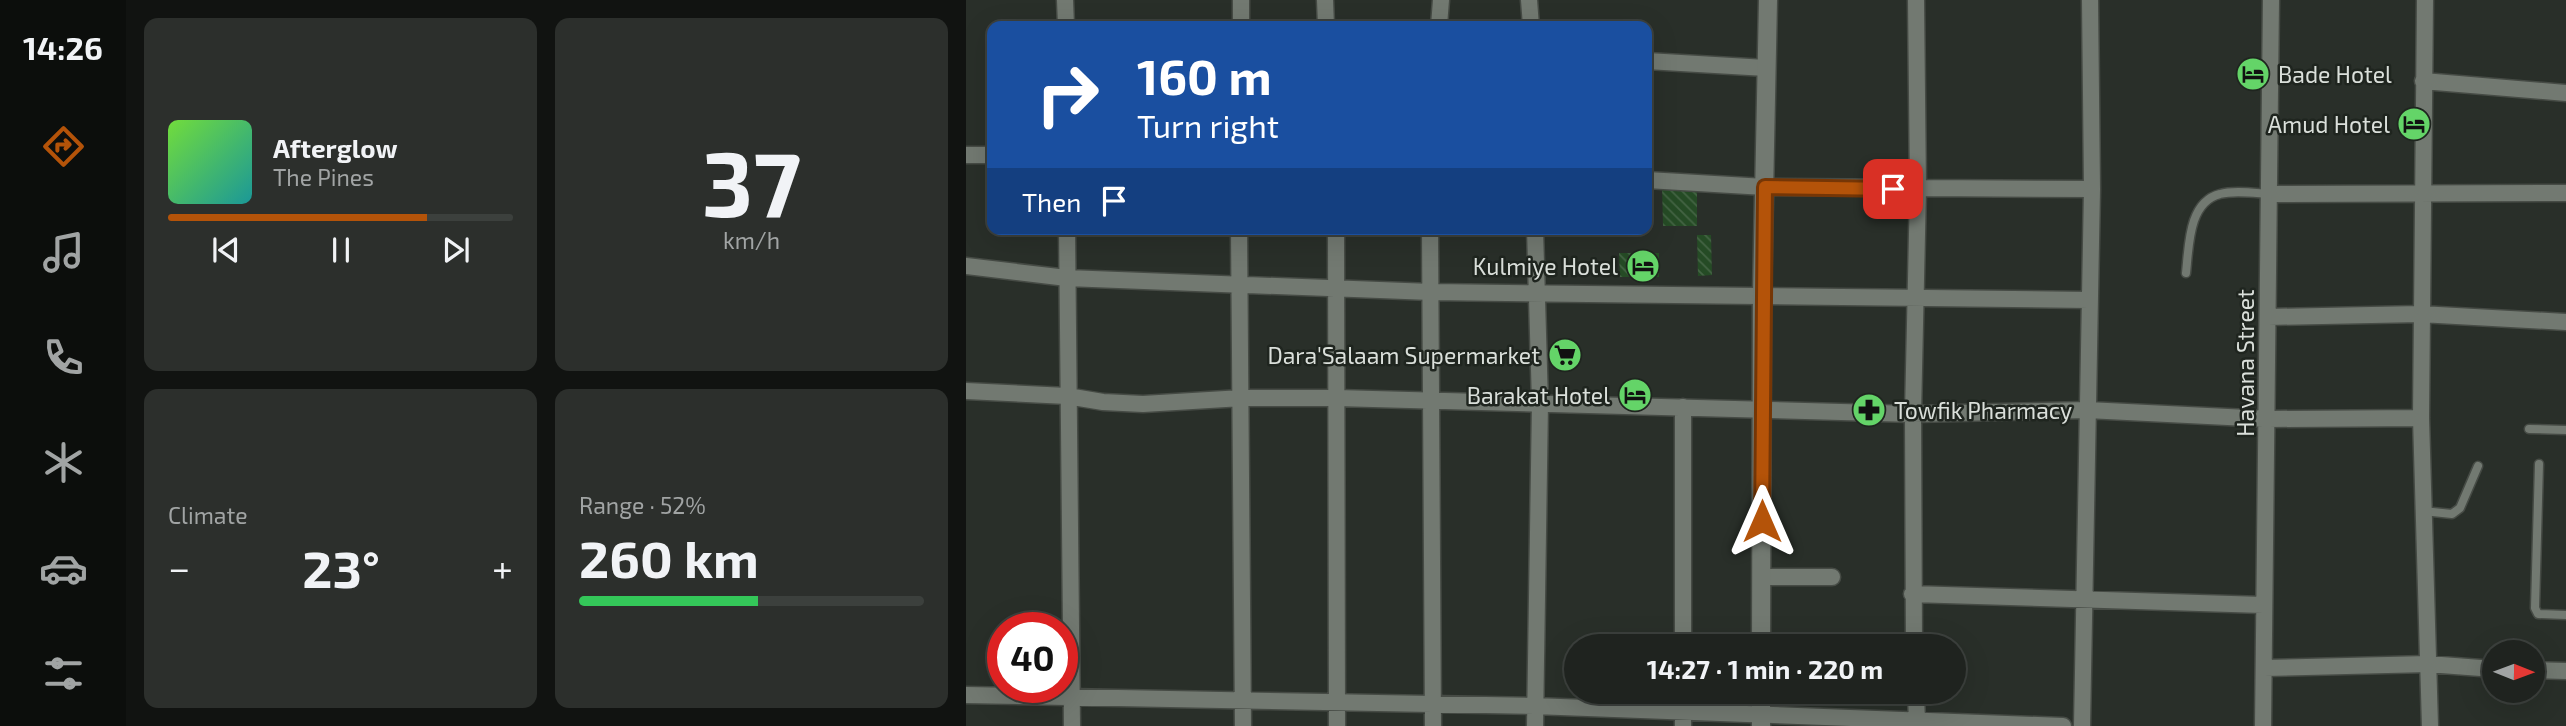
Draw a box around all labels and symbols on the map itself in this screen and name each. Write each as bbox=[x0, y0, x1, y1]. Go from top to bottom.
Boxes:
hotel icon: Bade Hotel bbox=[2234, 55, 2272, 93]
place label: Bade Hotel bbox=[2278, 60, 2392, 88]
hotel icon: Amud Hotel bbox=[2395, 105, 2433, 143]
place label: Amud Hotel bbox=[2268, 110, 2390, 138]
pin bbox=[1863, 159, 1923, 219]
hotel icon: Kulmiye Hotel bbox=[1624, 247, 1662, 285]
place label: Kulmiye Hotel bbox=[1473, 252, 1618, 280]
street label: Havana Street bbox=[2231, 289, 2259, 437]
supermarket icon: Dara'Salaam Supermarket bbox=[1546, 336, 1584, 374]
place label: Dara'Salaam Supermarket bbox=[1267, 341, 1540, 369]
hotel icon: Barakat Hotel bbox=[1616, 376, 1654, 414]
place label: Barakat Hotel bbox=[1467, 381, 1610, 409]
pharmacy icon: Towfik Pharmacy bbox=[1850, 391, 1888, 429]
place label: Towfik Pharmacy bbox=[1894, 396, 2072, 424]
position arrow bbox=[1725, 484, 1799, 558]
speed limit sign: 40 bbox=[987, 612, 1078, 703]
north arrow bbox=[2482, 640, 2544, 704]

